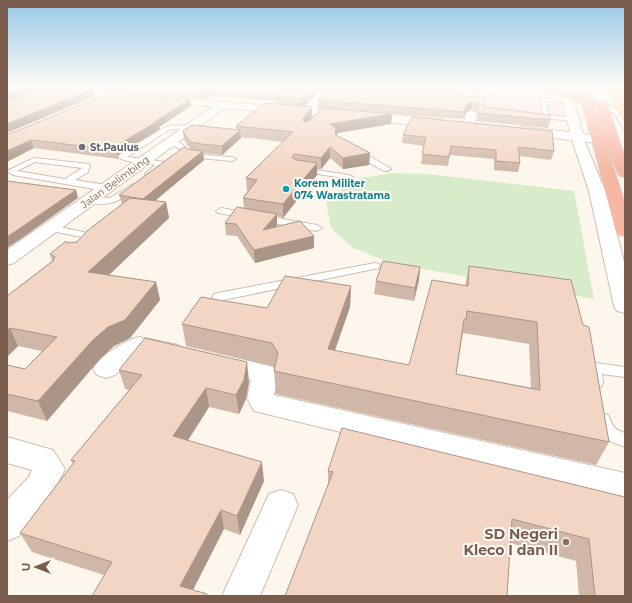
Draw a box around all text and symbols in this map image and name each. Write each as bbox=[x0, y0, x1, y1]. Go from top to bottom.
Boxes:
place label: St.Paulus bbox=[90, 141, 140, 154]
marker: St.Paulus bbox=[77, 142, 87, 152]
street label: Jalan Belimbing bbox=[77, 153, 152, 212]
place label: Korem Militer 074 Warastratama bbox=[294, 177, 390, 202]
marker: Korem Militer 074 Warastratama bbox=[281, 184, 291, 194]
place label: SD Negeri Kleco I dan II bbox=[464, 525, 558, 559]
marker: SD Negeri Kleco I dan II bbox=[561, 537, 571, 547]
north arrow bbox=[16, 547, 56, 587]
text: U bbox=[19, 563, 33, 571]

